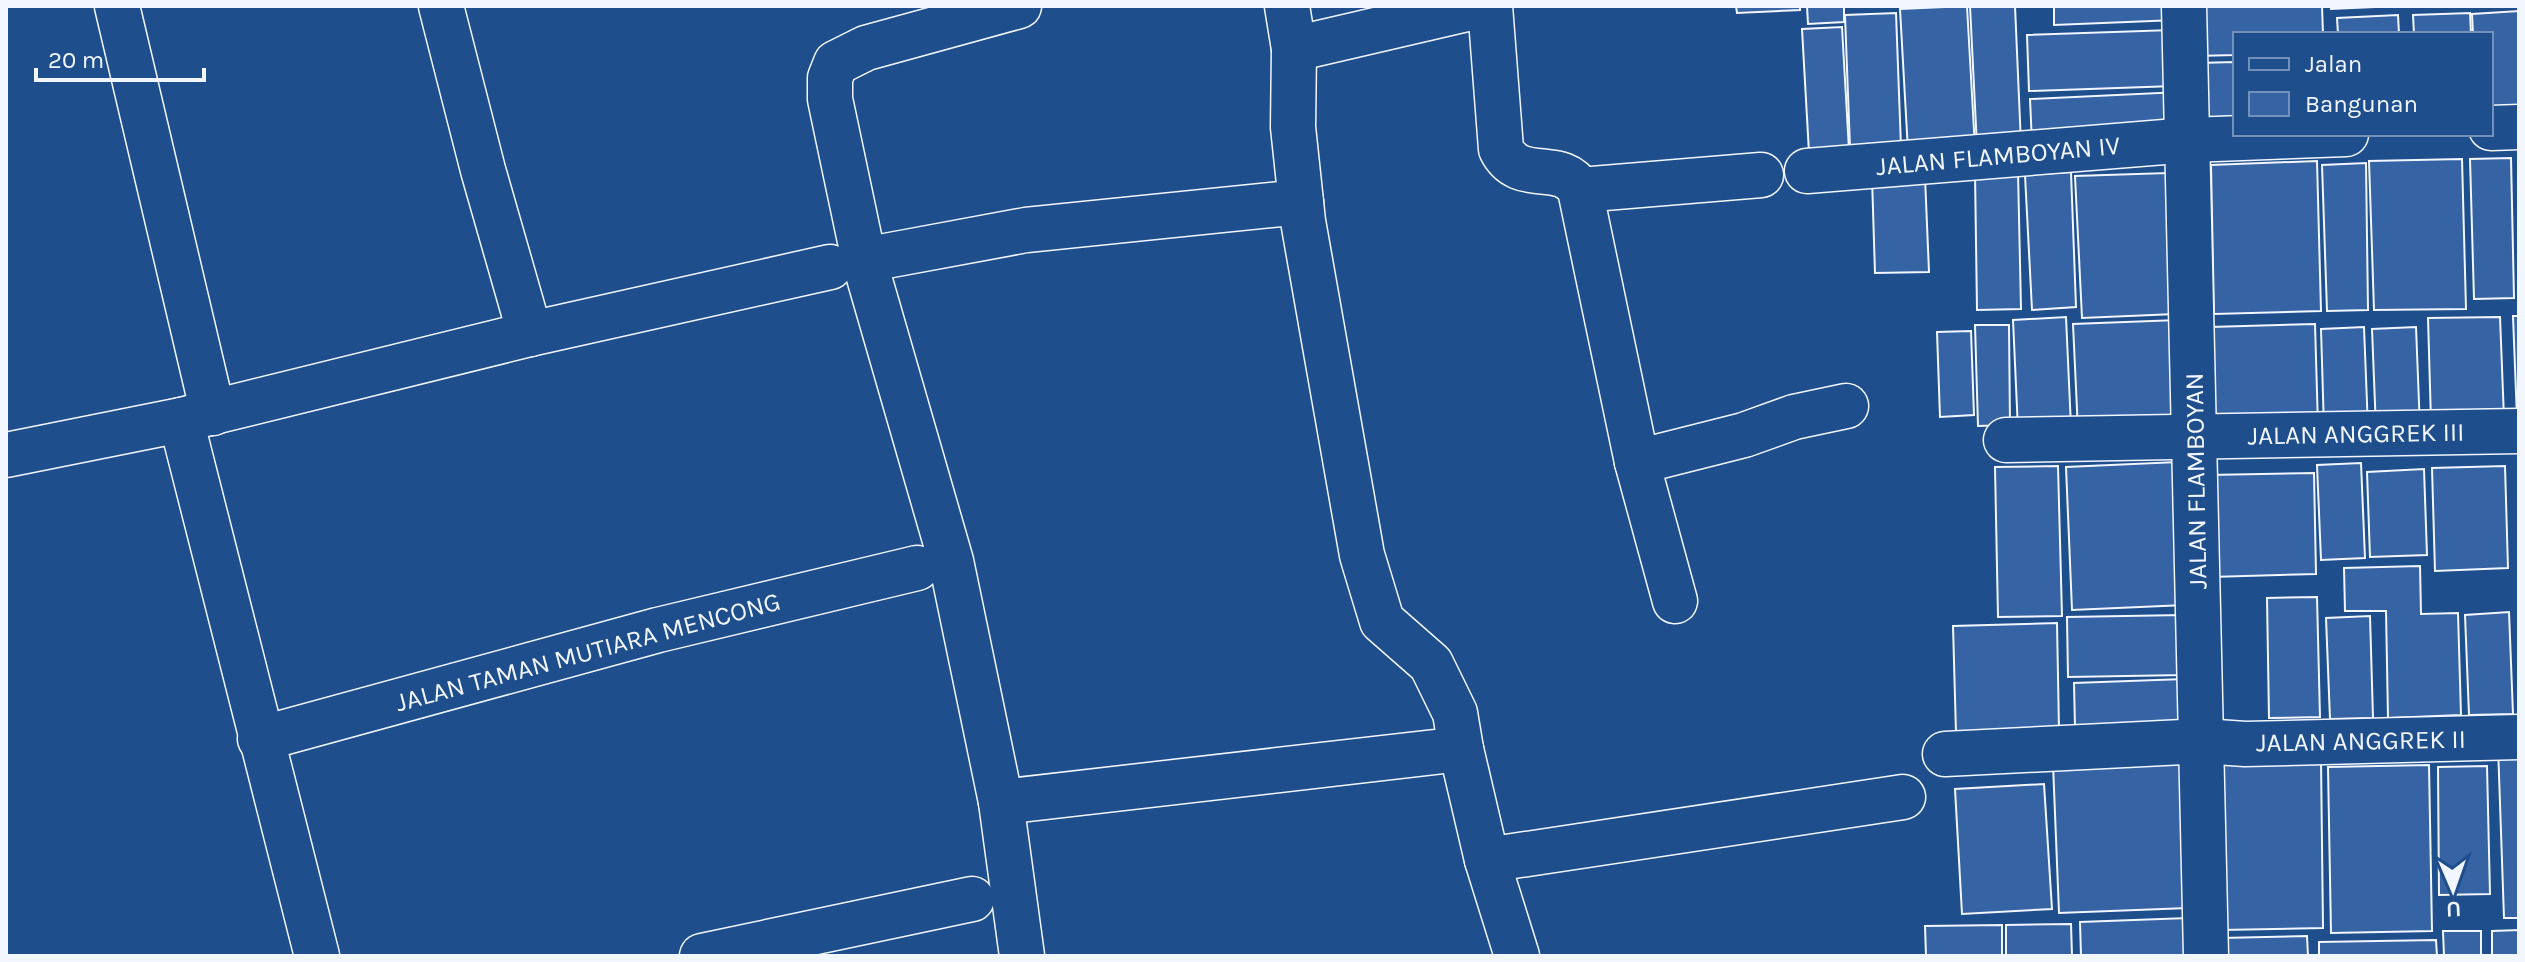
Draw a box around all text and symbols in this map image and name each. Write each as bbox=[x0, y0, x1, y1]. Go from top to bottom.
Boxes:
scale bar bbox=[36, 32, 204, 82]
legend bbox=[2233, 32, 2493, 136]
text: 20 m bbox=[48, 46, 104, 74]
text: Jalan bbox=[2305, 50, 2362, 78]
text: Bangunan bbox=[2305, 90, 2418, 118]
street label: JALAN FLAMBOYAN IV bbox=[1875, 130, 2122, 182]
street label: JALAN FLAMBOYAN bbox=[2179, 372, 2213, 590]
street label: JALAN ANGGREK III bbox=[2247, 417, 2465, 451]
street label: JALAN TAMAN MUTIARA MENCONG bbox=[392, 586, 784, 718]
street label: JALAN ANGGREK II bbox=[2256, 724, 2466, 758]
north arrow bbox=[2413, 850, 2493, 930]
text: U bbox=[2446, 896, 2462, 922]

